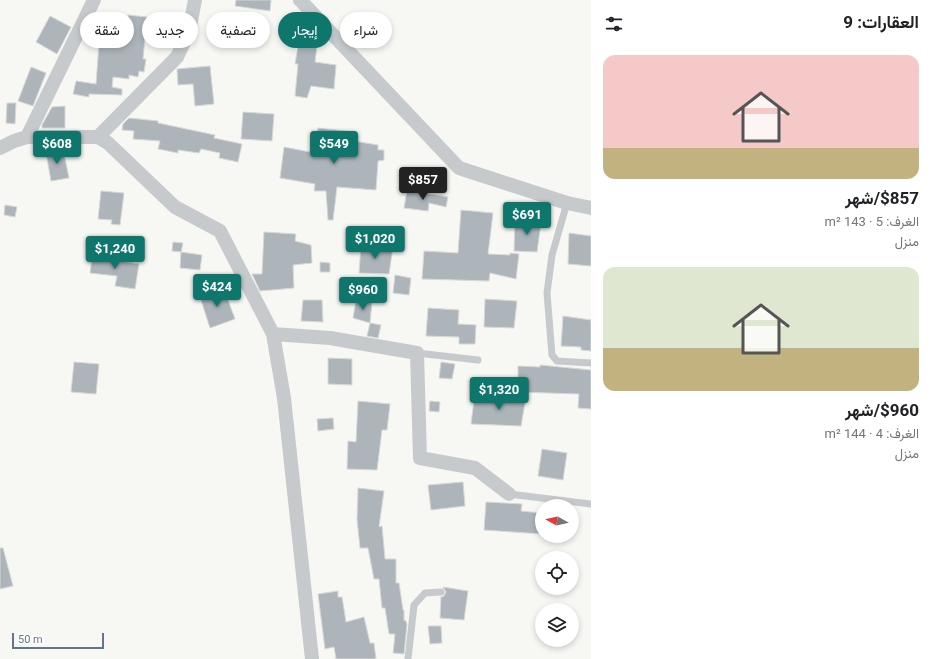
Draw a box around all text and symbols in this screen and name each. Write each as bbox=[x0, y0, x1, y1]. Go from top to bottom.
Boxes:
chip: شقة bbox=[80, 12, 134, 48]
chip: جديد bbox=[142, 12, 198, 48]
chip: تصفية bbox=[206, 12, 270, 48]
chip: إيجار bbox=[278, 12, 332, 48]
chip: شراء bbox=[340, 12, 392, 48]
text: العقارات: 9 bbox=[843, 12, 919, 32]
icon: filters bbox=[603, 13, 625, 35]
icon: home bbox=[725, 81, 797, 153]
pin: $608 bbox=[33, 131, 81, 165]
pin: $549 bbox=[310, 131, 358, 165]
text: $608 bbox=[42, 136, 72, 151]
text: $549 bbox=[319, 136, 349, 151]
pin: $857 bbox=[399, 167, 447, 201]
text: $857 bbox=[408, 172, 438, 187]
text: $857/شهر bbox=[845, 188, 919, 208]
pin: $691 bbox=[503, 202, 551, 236]
text: $691 bbox=[512, 207, 542, 222]
text: الغرف: 5 · 143 m² bbox=[825, 214, 919, 229]
pin: $1,020 bbox=[342, 226, 408, 260]
text: $1,020 bbox=[355, 231, 395, 246]
text: منزل bbox=[895, 234, 919, 249]
pin: $1,240 bbox=[82, 236, 148, 270]
text: $1,240 bbox=[95, 241, 135, 256]
pin: $424 bbox=[193, 274, 241, 308]
pin: $960 bbox=[339, 277, 387, 311]
text: $424 bbox=[202, 279, 232, 294]
text: $960 bbox=[348, 282, 378, 297]
icon: home bbox=[725, 293, 797, 365]
pin: $1,320 bbox=[466, 377, 532, 411]
text: $1,320 bbox=[479, 382, 519, 397]
text: $960/شهر bbox=[845, 400, 919, 420]
text: الغرف: 4 · 144 m² bbox=[825, 426, 919, 441]
text: منزل bbox=[895, 446, 919, 461]
north arrow bbox=[535, 499, 579, 543]
map controls bbox=[535, 499, 579, 647]
button: locate bbox=[535, 551, 579, 595]
button: layers bbox=[535, 603, 579, 647]
scale bar bbox=[12, 631, 104, 650]
text: 50 m bbox=[18, 633, 43, 646]

